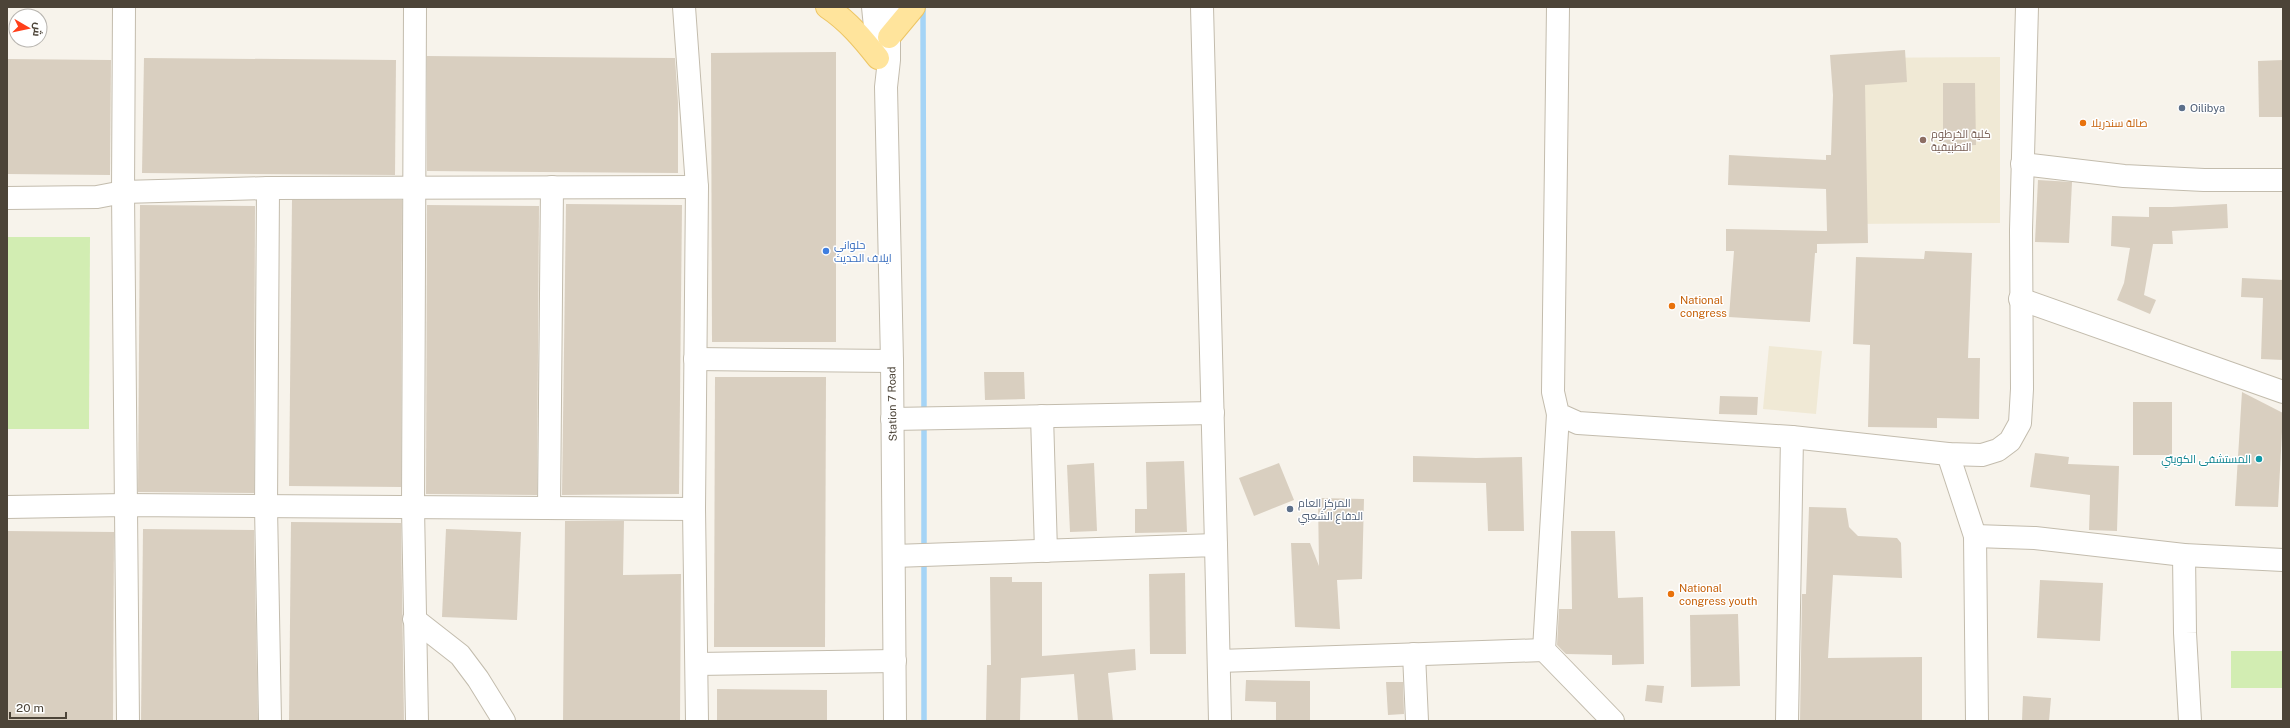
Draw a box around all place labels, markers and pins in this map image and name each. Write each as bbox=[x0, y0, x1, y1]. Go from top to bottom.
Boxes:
place label: Oilibya bbox=[2190, 102, 2225, 114]
marker: Oilibya bbox=[2177, 103, 2187, 113]
place label: صالة سندريلا bbox=[2091, 117, 2148, 130]
marker: صالة سندريلا bbox=[2078, 118, 2088, 128]
place label: كلية الخرطوم التطبيقية bbox=[1931, 128, 1991, 153]
marker: كلية الخرطوم التطبيقية bbox=[1918, 135, 1928, 145]
place label: حلواني ايلاف الحديث bbox=[834, 239, 892, 264]
marker: حلواني ايلاف الحديث bbox=[821, 246, 831, 256]
place label: National congress bbox=[1680, 294, 1727, 319]
marker: National congress bbox=[1667, 301, 1677, 311]
place label: المستشفى الكويتي bbox=[2161, 453, 2251, 468]
marker: المستشفى الكويتي bbox=[2254, 454, 2264, 464]
place label: المركز العام الدفاع الشعبي bbox=[1298, 497, 1363, 525]
marker: المركز العام الدفاع الشعبي bbox=[1285, 504, 1295, 514]
place label: National congress youth bbox=[1679, 582, 1757, 607]
marker: National congress youth bbox=[1666, 589, 1676, 599]

